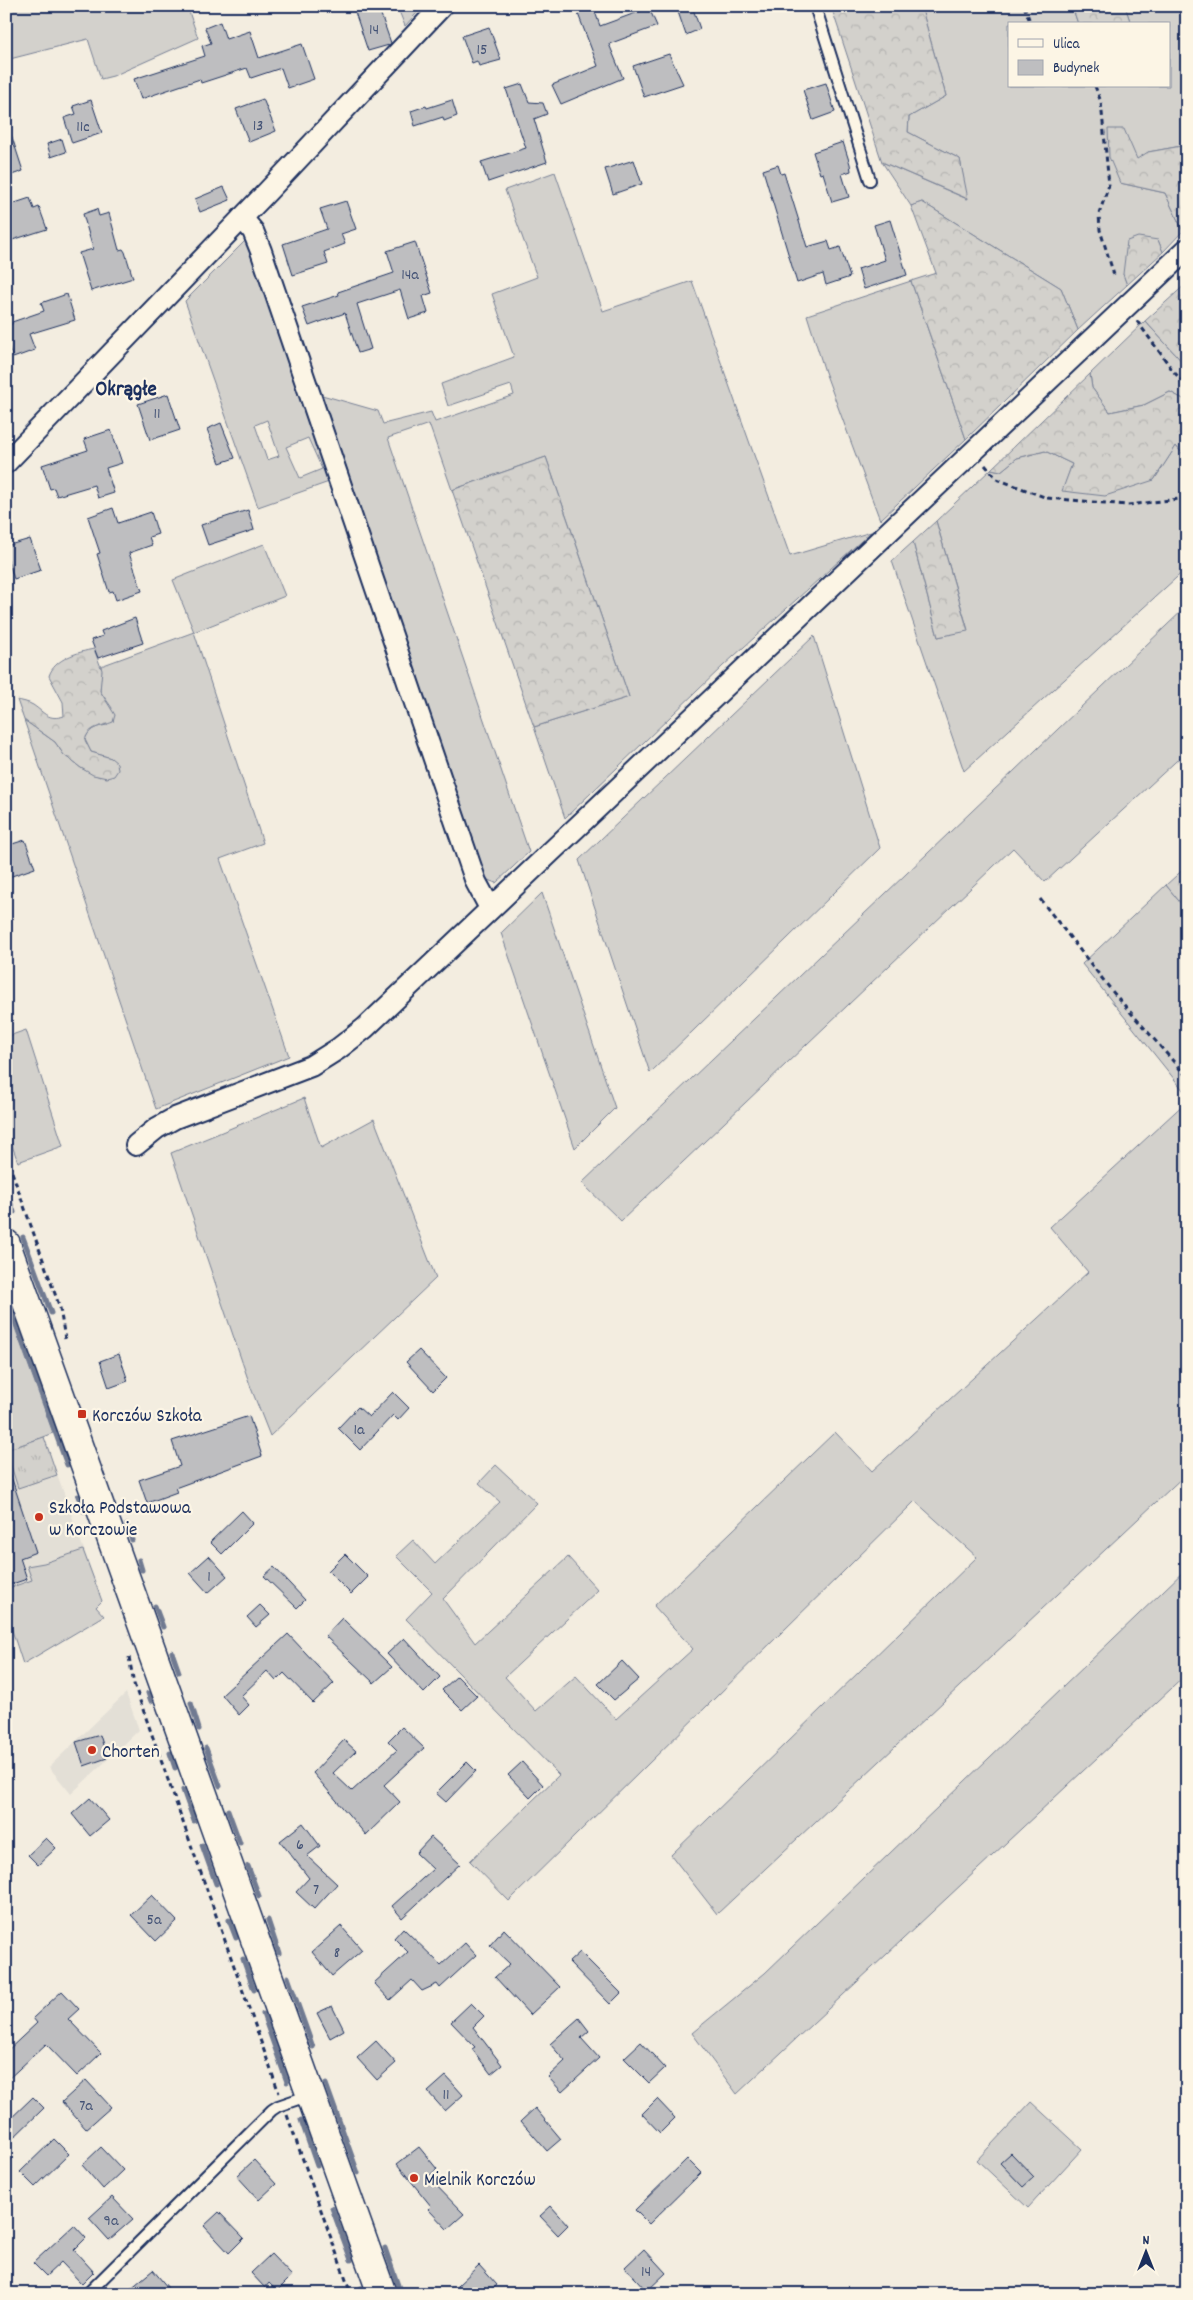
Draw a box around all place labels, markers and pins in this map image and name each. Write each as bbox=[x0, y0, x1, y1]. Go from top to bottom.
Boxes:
place label: Korczów Szkoła bbox=[92, 1404, 203, 1431]
marker: Korczów Szkoła bbox=[76, 1408, 88, 1420]
place label: Szkoła Podstawowa w Korczowie bbox=[49, 1496, 192, 1545]
marker: Szkoła Podstawowa w Korczowie bbox=[33, 1511, 45, 1523]
place label: Chorten bbox=[102, 1740, 160, 1767]
marker: Chorten bbox=[86, 1744, 98, 1756]
place label: Mielnik Korczów bbox=[424, 2168, 536, 2195]
marker: Mielnik Korczów bbox=[408, 2172, 420, 2184]

